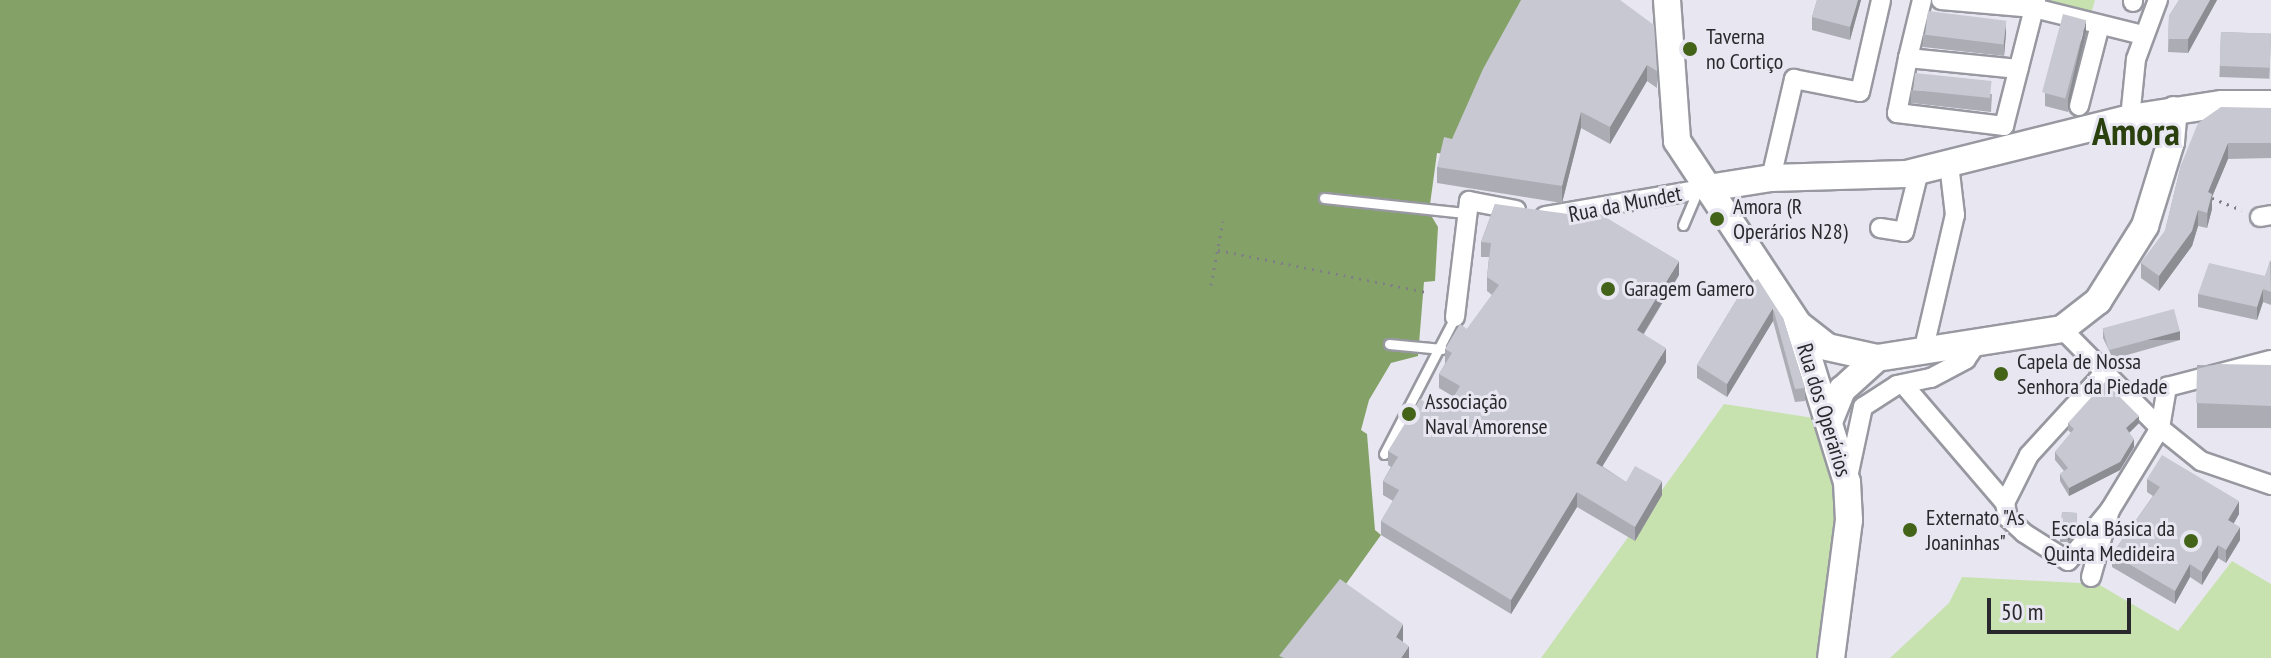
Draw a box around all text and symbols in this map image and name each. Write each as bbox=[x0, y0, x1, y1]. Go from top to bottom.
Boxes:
place label: Taverna no Cortiço bbox=[1706, 23, 1783, 74]
marker: Taverna no Cortiço bbox=[1681, 40, 1699, 58]
district label: Amora bbox=[2092, 108, 2180, 154]
street label: Rua da Mundet bbox=[1566, 180, 1684, 228]
place label: Amora (R Operários N28) bbox=[1733, 193, 1848, 244]
marker: Amora (R Operários N28) bbox=[1708, 210, 1726, 228]
place label: Garagem Gamero bbox=[1624, 276, 1755, 302]
marker: Garagem Gamero bbox=[1599, 280, 1617, 298]
street label: Rua dos Operários bbox=[1791, 340, 1857, 480]
place label: Capela de Nossa Senhora da Piedade bbox=[2017, 348, 2168, 400]
marker: Capela de Nossa Senhora da Piedade bbox=[1992, 365, 2010, 383]
place label: Associação Naval Amorense bbox=[1425, 388, 1548, 440]
marker: Associação Naval Amorense bbox=[1400, 405, 1418, 423]
place label: Externato "As Joaninhas" bbox=[1926, 504, 2026, 556]
place label: Escola Básica da Quinta Medideira bbox=[2044, 515, 2175, 566]
marker: Externato "As Joaninhas" bbox=[1901, 521, 1919, 539]
marker: Escola Básica da Quinta Medideira bbox=[2182, 532, 2200, 550]
scale bar bbox=[1991, 582, 2135, 632]
text: 50 m bbox=[2001, 596, 2043, 627]

